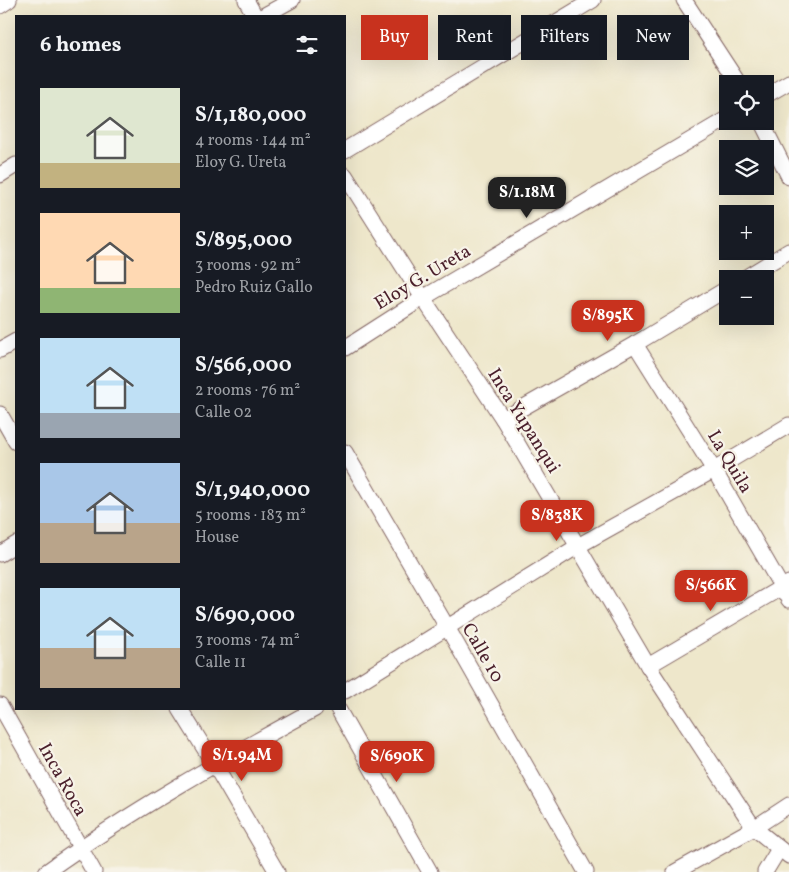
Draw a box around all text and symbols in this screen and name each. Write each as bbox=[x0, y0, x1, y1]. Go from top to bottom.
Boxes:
chip: Buy bbox=[361, 15, 428, 60]
chip: Rent bbox=[438, 15, 511, 60]
chip: Filters bbox=[521, 15, 607, 60]
chip: New bbox=[617, 15, 689, 60]
text: 6 homes bbox=[40, 31, 121, 60]
icon: filters bbox=[293, 31, 321, 59]
map controls bbox=[719, 75, 774, 325]
button: locate bbox=[719, 75, 774, 130]
text: S/1,180,000 bbox=[195, 101, 307, 130]
icon: home bbox=[80, 108, 140, 168]
text: 4 rooms · 144 m² bbox=[195, 130, 311, 152]
button: layers bbox=[719, 140, 774, 195]
text: Eloy G. Ureta bbox=[195, 152, 286, 174]
pin: S/1.18M bbox=[481, 176, 573, 219]
text: S/1.18M bbox=[499, 182, 555, 204]
button: + bbox=[719, 205, 774, 260]
text: S/895,000 bbox=[195, 226, 292, 255]
icon: home bbox=[80, 233, 140, 293]
street label: Eloy G. Ureta bbox=[370, 239, 476, 317]
text: 3 rooms · 92 m² bbox=[195, 255, 301, 277]
button: − bbox=[719, 270, 774, 325]
text: Pedro Ruiz Gallo bbox=[195, 277, 313, 299]
pin: S/895K bbox=[567, 300, 649, 342]
text: S/895K bbox=[582, 305, 634, 327]
text: S/566,000 bbox=[195, 351, 292, 380]
icon: home bbox=[80, 358, 140, 418]
street label: Inca Yupanqui bbox=[481, 364, 566, 479]
text: 2 rooms · 76 m² bbox=[195, 380, 300, 402]
text: Calle 02 bbox=[195, 402, 252, 424]
street label: La Quila bbox=[700, 426, 758, 498]
text: S/1,940,000 bbox=[195, 476, 310, 505]
icon: home bbox=[80, 483, 140, 543]
pin: S/838K bbox=[516, 500, 598, 542]
text: 5 rooms · 183 m² bbox=[195, 505, 306, 527]
text: S/838K bbox=[531, 505, 583, 527]
text: House bbox=[195, 527, 239, 549]
pin: S/566K bbox=[670, 570, 752, 612]
text: S/566K bbox=[686, 575, 736, 597]
text: S/690,000 bbox=[195, 601, 295, 630]
icon: home bbox=[80, 608, 140, 668]
street label: Calle 10 bbox=[455, 618, 510, 688]
text: 3 rooms · 74 m² bbox=[195, 630, 300, 652]
text: Calle 11 bbox=[195, 652, 246, 674]
street label: Inca Roca bbox=[31, 738, 93, 821]
pin: S/1.94M bbox=[196, 740, 288, 782]
pin: S/690K bbox=[356, 740, 438, 783]
text: S/1.94M bbox=[212, 745, 272, 767]
text: S/690K bbox=[370, 746, 424, 768]

